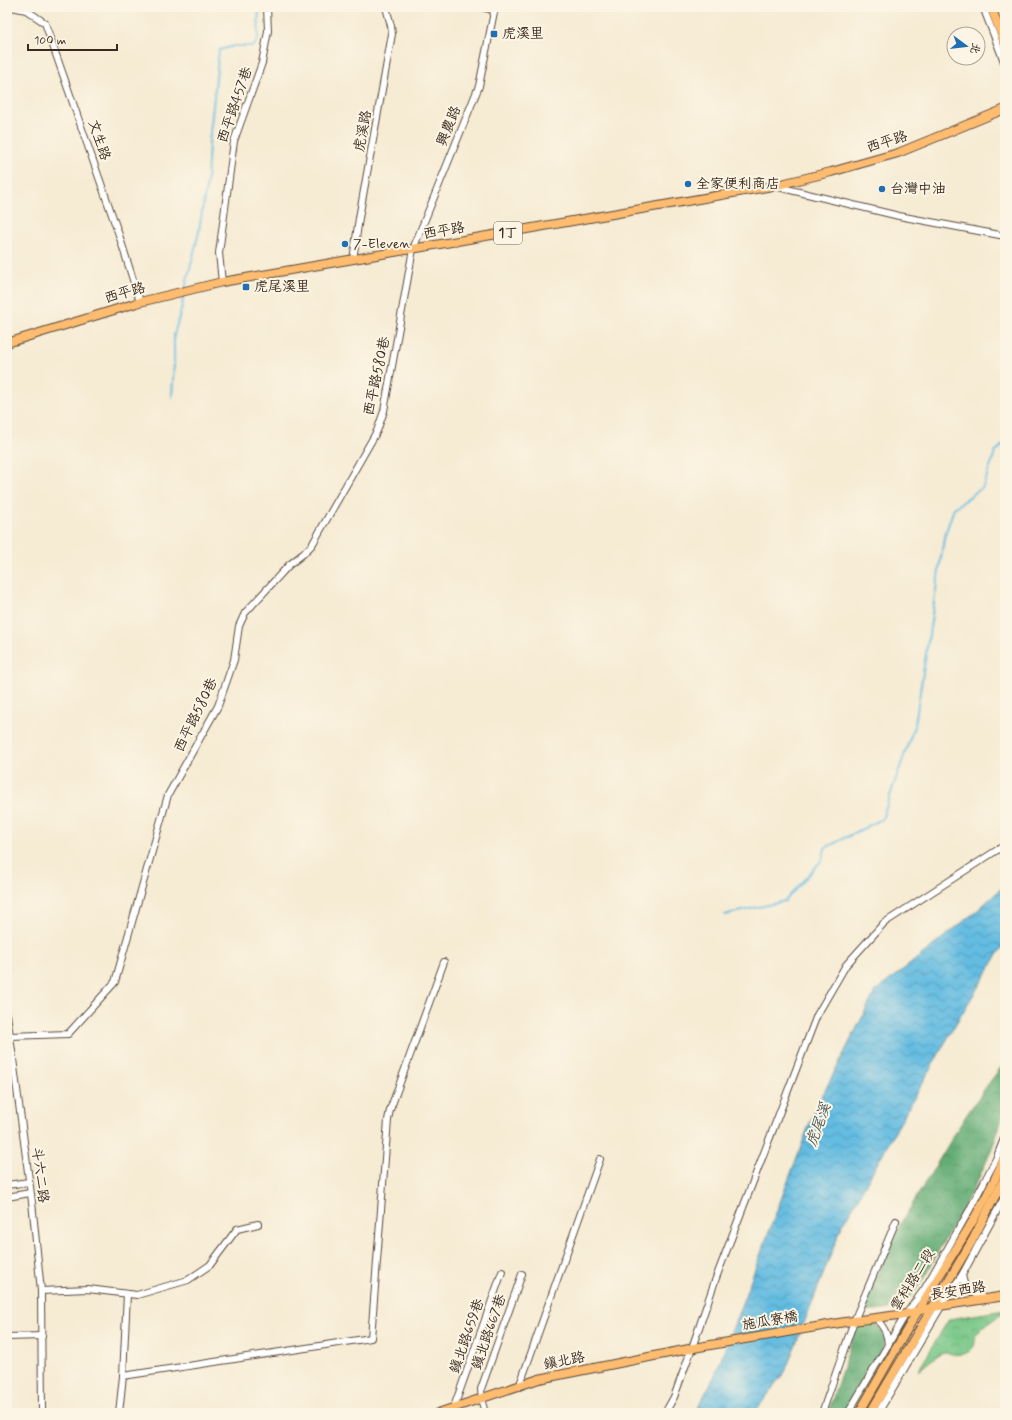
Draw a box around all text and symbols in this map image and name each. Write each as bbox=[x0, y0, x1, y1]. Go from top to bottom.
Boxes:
place label: 虎溪里 bbox=[502, 25, 544, 43]
scale bar bbox=[28, 26, 117, 52]
north arrow bbox=[946, 26, 986, 66]
marker: 虎溪里 bbox=[489, 29, 499, 39]
text: 100 m bbox=[34, 33, 66, 49]
text: 北 bbox=[967, 41, 983, 55]
street label: 西平路457巷 bbox=[214, 64, 257, 145]
street label: 興農路 bbox=[433, 103, 465, 149]
street label: 虎溪路 bbox=[350, 109, 376, 153]
street label: 文生路 bbox=[84, 117, 114, 163]
street label: 西平路 bbox=[864, 127, 910, 157]
place label: 全家便利商店 bbox=[696, 175, 780, 193]
marker: 全家便利商店 bbox=[683, 179, 693, 189]
place label: 台灣中油 bbox=[890, 180, 946, 198]
marker: 台灣中油 bbox=[877, 184, 887, 194]
street label: 西平路 bbox=[422, 218, 466, 244]
road number: 1丁 bbox=[494, 222, 522, 244]
place label: 7-Eleven bbox=[353, 235, 411, 253]
marker: 7-Eleven bbox=[340, 239, 350, 249]
place label: 虎尾溪里 bbox=[254, 278, 310, 296]
street label: 西平路 bbox=[102, 279, 148, 307]
marker: 虎尾溪里 bbox=[241, 282, 251, 292]
street label: 西平路580巷 bbox=[360, 334, 394, 417]
street label: 西平路580巷 bbox=[170, 674, 222, 755]
water label: 虎尾溪 bbox=[802, 1100, 836, 1150]
street label: 斗六二路 bbox=[28, 1146, 52, 1204]
street label: 雲科路二段 bbox=[887, 1246, 939, 1314]
street label: 長安西路 bbox=[929, 1278, 987, 1304]
street label: 鎮北路667巷 bbox=[468, 1291, 511, 1372]
street label: 鎮北路659巷 bbox=[446, 1295, 489, 1376]
street label: 施瓜寮橋 bbox=[741, 1307, 799, 1335]
street label: 鎮北路 bbox=[542, 1348, 586, 1374]

